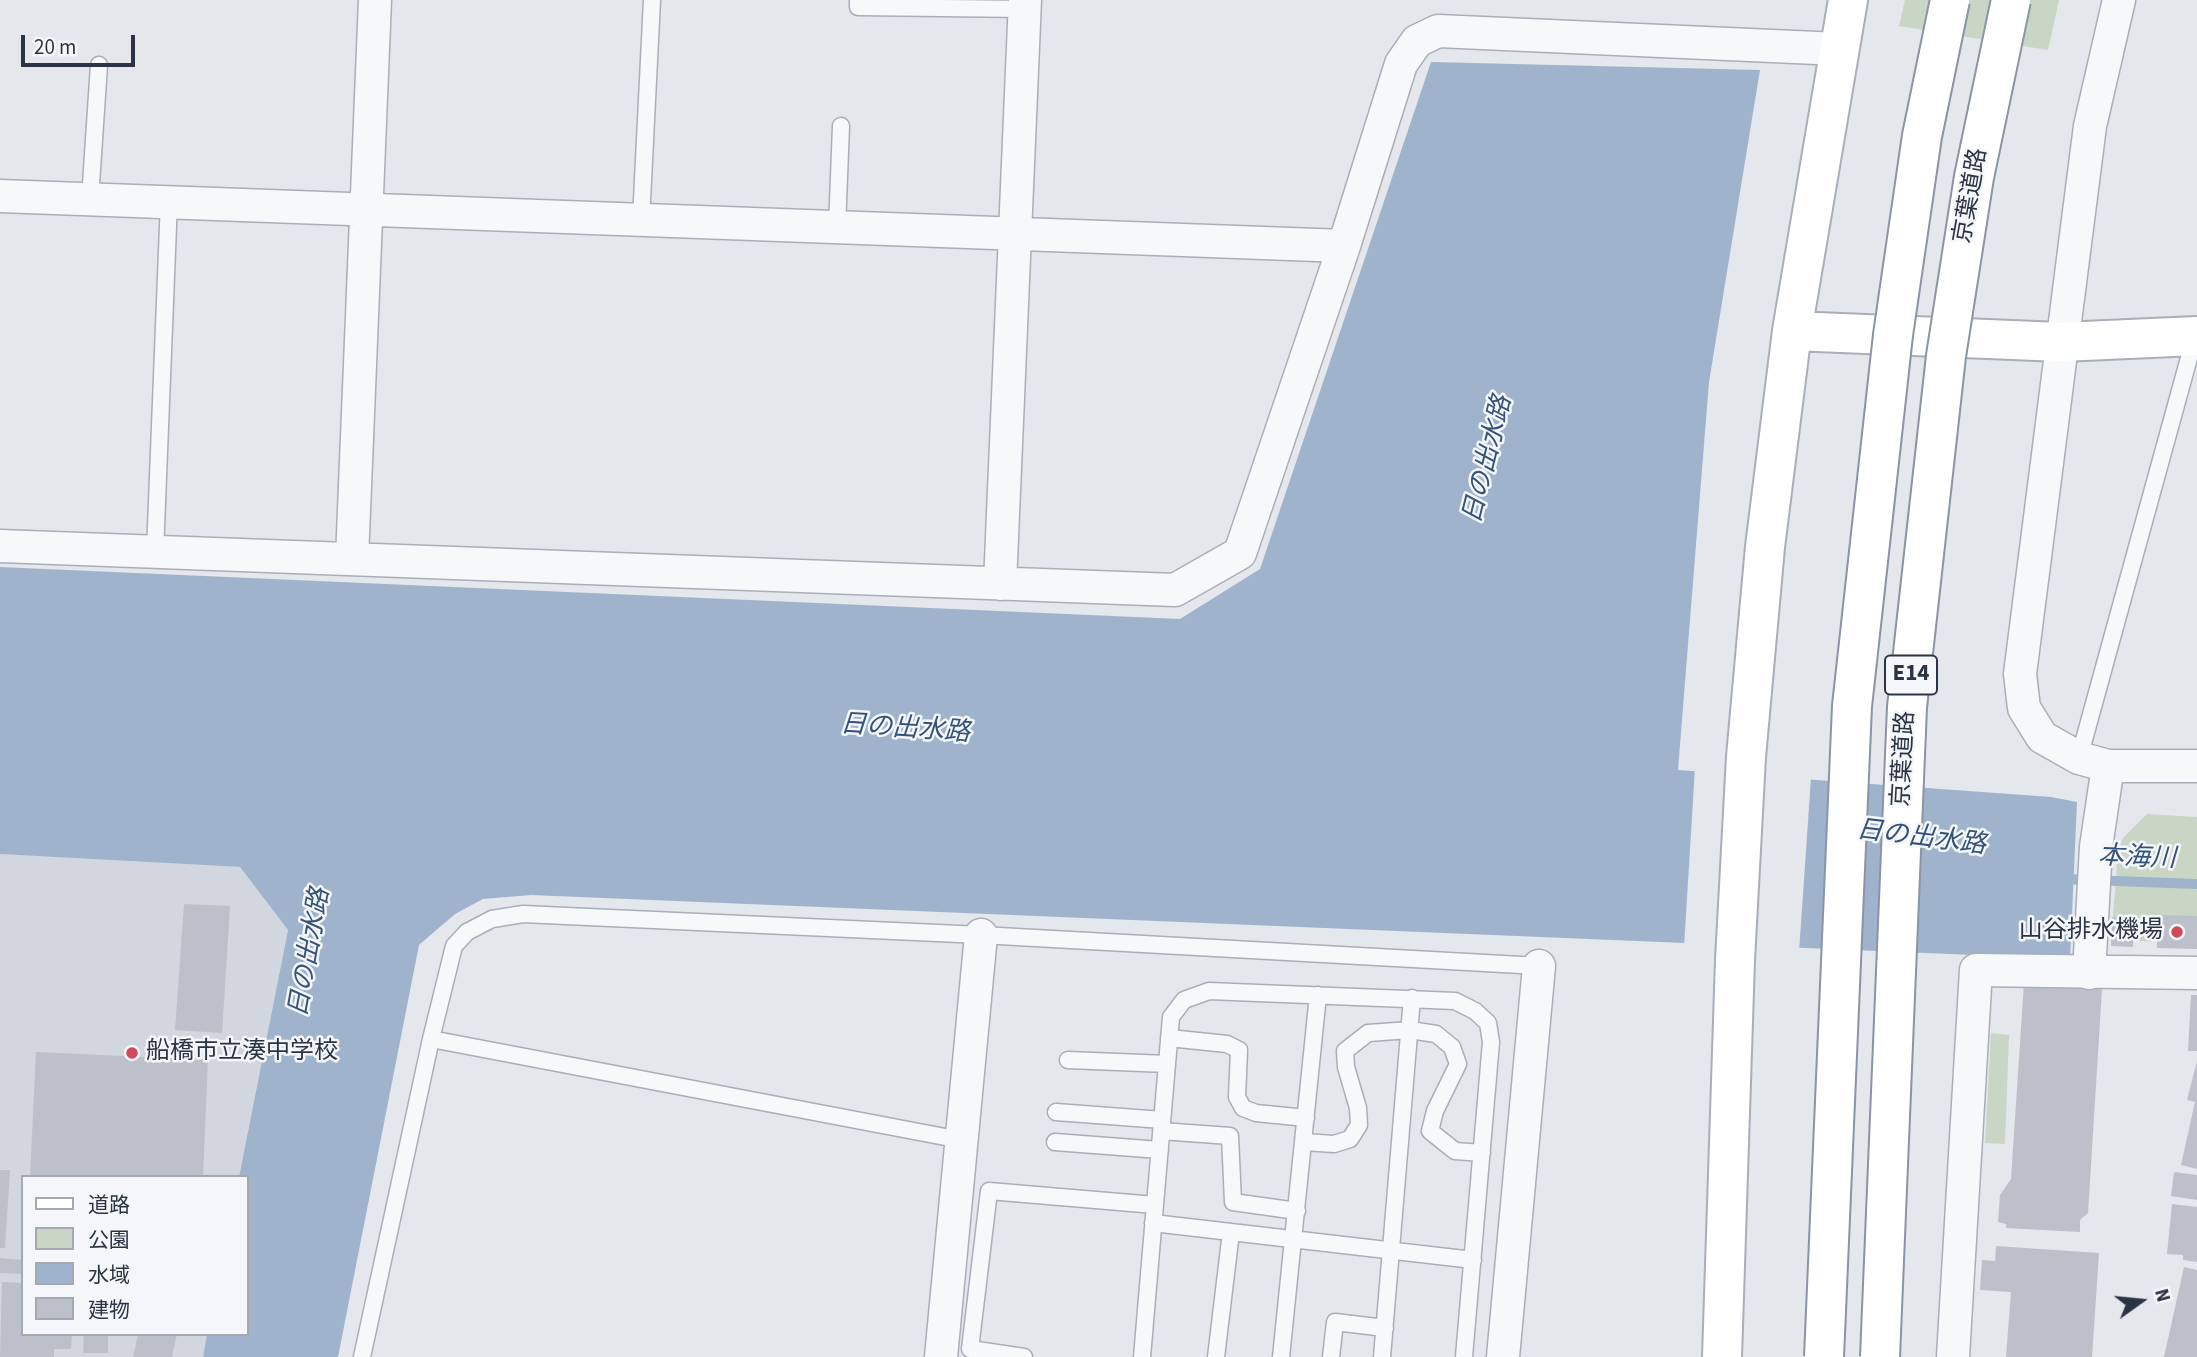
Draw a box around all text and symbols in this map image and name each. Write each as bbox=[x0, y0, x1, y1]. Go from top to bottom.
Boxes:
scale bar bbox=[24, 21, 138, 65]
text: 20 m bbox=[34, 32, 76, 62]
street label: 京葉道路 bbox=[1949, 146, 1995, 246]
water label: 日の出水路 bbox=[1458, 393, 1520, 527]
road number: E14 bbox=[1885, 656, 1937, 694]
water label: 日の出水路 bbox=[839, 710, 971, 750]
street label: 京葉道路 bbox=[1888, 710, 1922, 808]
water label: 日の出水路 bbox=[1855, 816, 1987, 862]
water label: 本海川 bbox=[2097, 842, 2177, 876]
water label: 日の出水路 bbox=[284, 886, 338, 1020]
place label: 山谷排水機場 bbox=[2019, 918, 2163, 946]
marker: 山谷排水機場 bbox=[2169, 924, 2185, 940]
place label: 船橋市立湊中学校 bbox=[146, 1039, 338, 1067]
marker: 船橋市立湊中学校 bbox=[124, 1045, 140, 1061]
legend bbox=[21, 1175, 248, 1336]
text: 道路 bbox=[88, 1190, 130, 1220]
text: 公園 bbox=[88, 1225, 130, 1255]
text: 水域 bbox=[88, 1260, 130, 1290]
north arrow bbox=[2106, 1266, 2176, 1336]
text: N bbox=[2147, 1286, 2176, 1305]
text: 建物 bbox=[88, 1295, 130, 1325]

